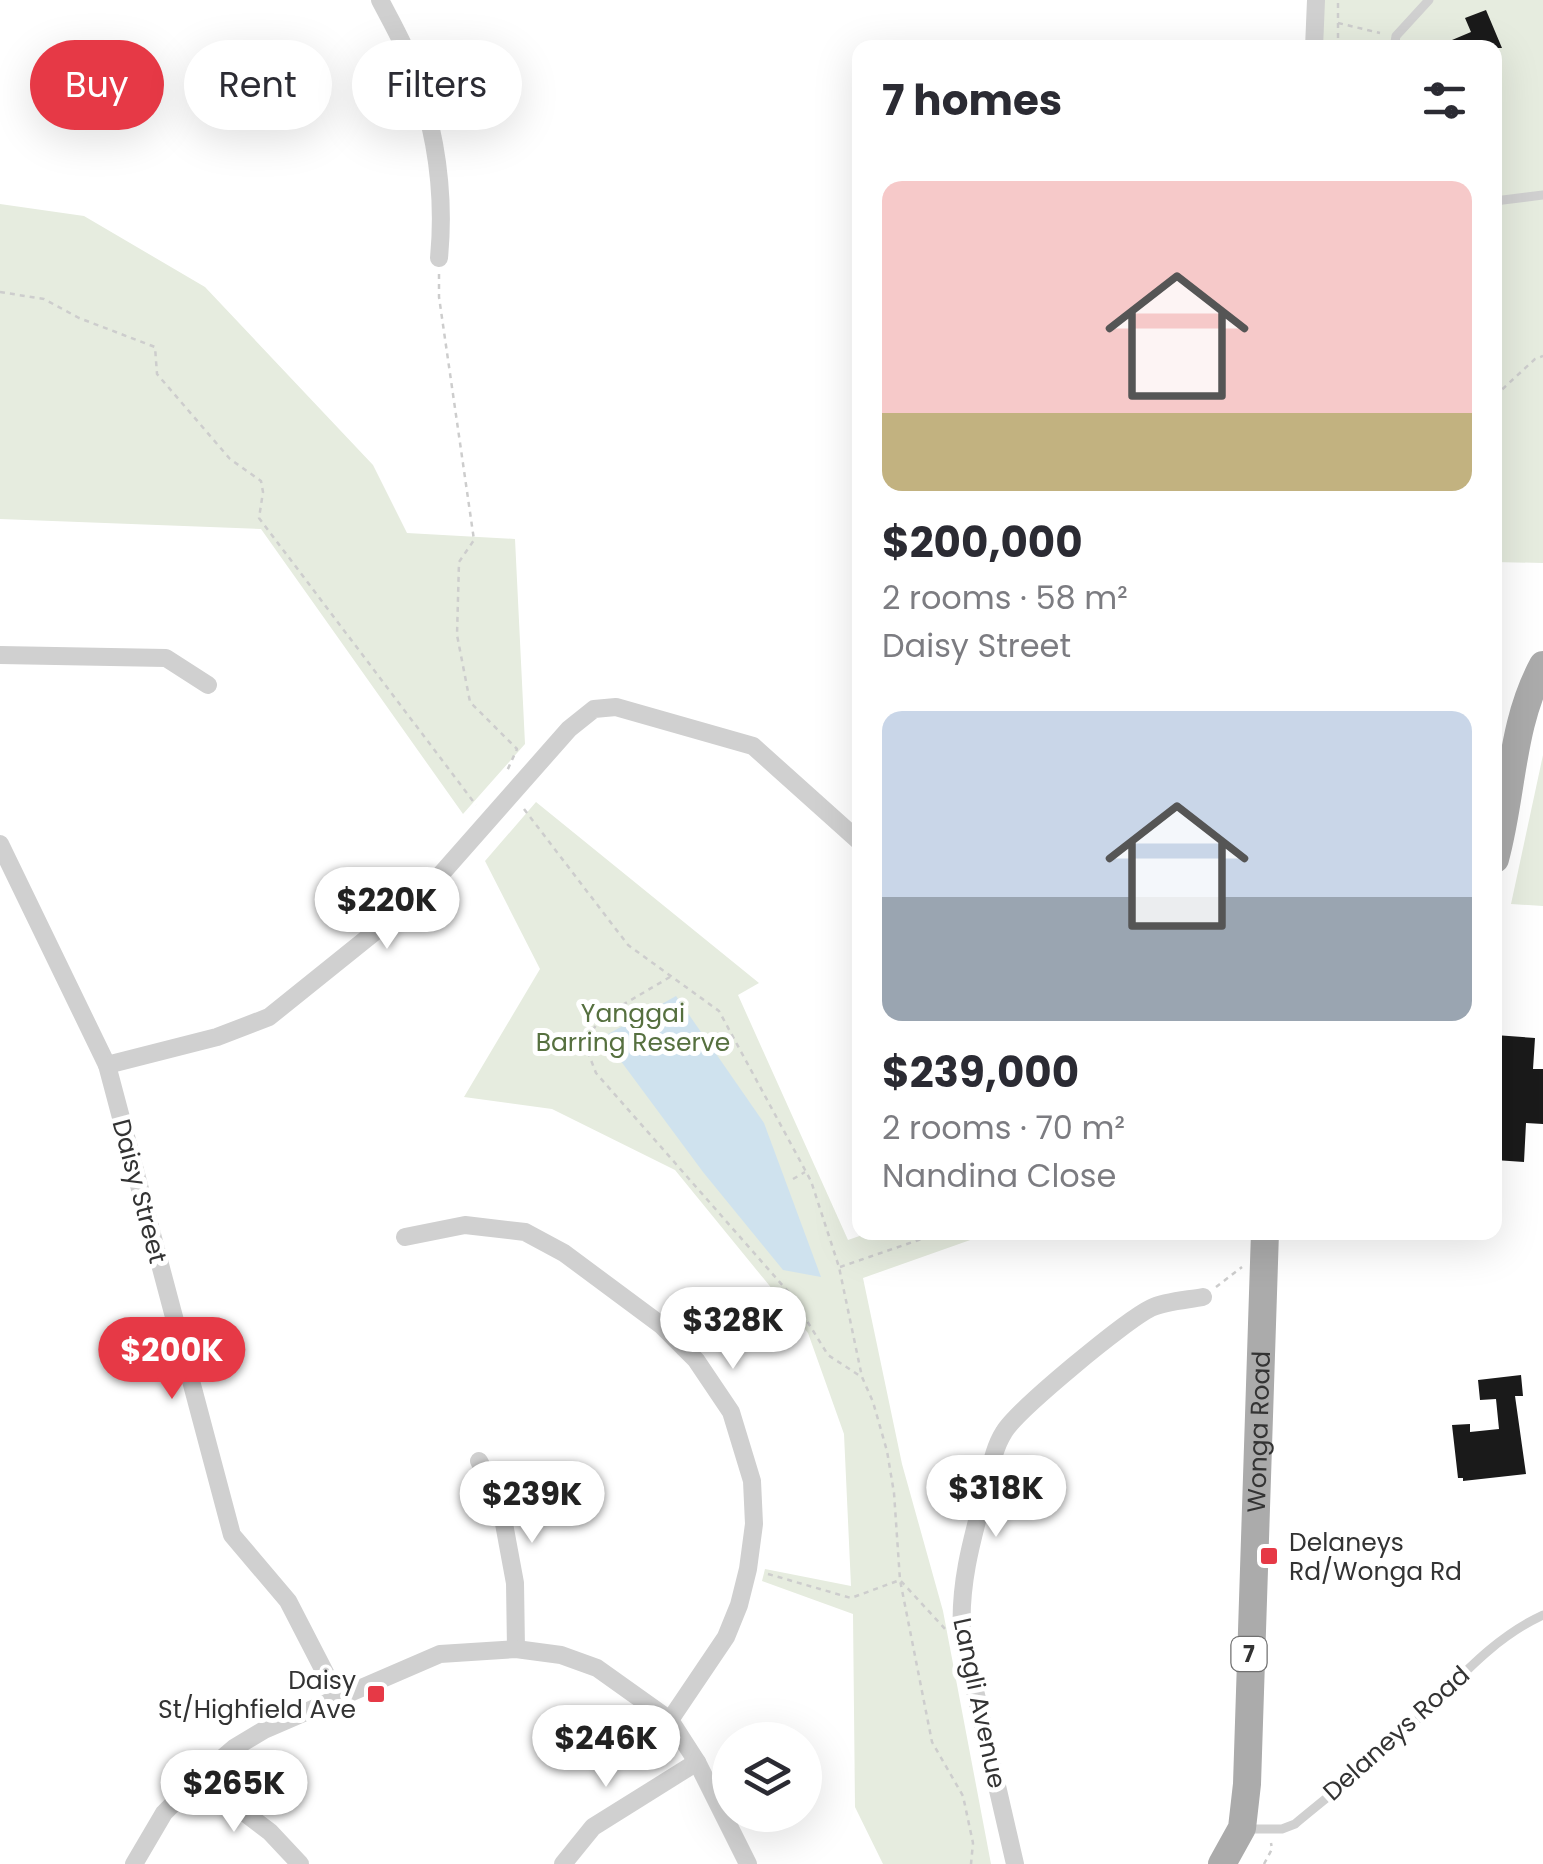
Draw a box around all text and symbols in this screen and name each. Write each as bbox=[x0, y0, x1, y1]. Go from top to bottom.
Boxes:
chip: Buy bbox=[30, 40, 164, 130]
chip: Rent bbox=[184, 40, 332, 130]
chip: Filters bbox=[352, 40, 522, 130]
text: 7 homes bbox=[882, 71, 1062, 130]
icon: filters bbox=[1417, 73, 1472, 128]
icon: home bbox=[1087, 246, 1267, 426]
text: $200,000 bbox=[882, 513, 1083, 572]
text: 2 rooms · 58 m² bbox=[882, 575, 1128, 620]
text: Daisy Street bbox=[882, 623, 1071, 668]
icon: home bbox=[1087, 776, 1267, 956]
pin: $220K bbox=[317, 867, 457, 952]
text: $220K bbox=[337, 877, 437, 922]
park label: Yanggai Barring Reserve bbox=[536, 996, 730, 1060]
text: $239,000 bbox=[882, 1043, 1079, 1102]
text: 2 rooms · 70 m² bbox=[882, 1105, 1125, 1150]
street label: Daisy Street bbox=[103, 1115, 176, 1267]
text: Nandina Close bbox=[882, 1153, 1116, 1198]
pin: $328K bbox=[663, 1287, 803, 1372]
text: $328K bbox=[682, 1297, 784, 1342]
pin: $200K bbox=[102, 1317, 242, 1402]
text: $200K bbox=[120, 1327, 224, 1372]
street label: Wonga Road bbox=[1239, 1350, 1279, 1513]
pin: $318K bbox=[926, 1455, 1066, 1540]
pin: $239K bbox=[462, 1461, 602, 1546]
text: $318K bbox=[948, 1465, 1044, 1510]
text: $239K bbox=[482, 1471, 582, 1516]
place label: Delaneys Rd/Wonga Rd bbox=[1289, 1525, 1462, 1589]
marker: Delaneys Rd/Wonga Rd bbox=[1258, 1545, 1280, 1567]
street label: Langli Avenue bbox=[944, 1615, 1015, 1792]
road number: 7 bbox=[1232, 1637, 1266, 1671]
street label: Delaneys Road bbox=[1315, 1658, 1477, 1809]
place label: Daisy St/Highfield Ave bbox=[158, 1663, 356, 1727]
marker: Daisy St/Highfield Ave bbox=[365, 1683, 387, 1705]
pin: $246K bbox=[536, 1705, 676, 1790]
text: $246K bbox=[554, 1715, 658, 1760]
map controls bbox=[712, 1722, 822, 1832]
button: layers bbox=[712, 1722, 822, 1832]
pin: $265K bbox=[164, 1750, 304, 1835]
text: $265K bbox=[183, 1760, 285, 1805]

